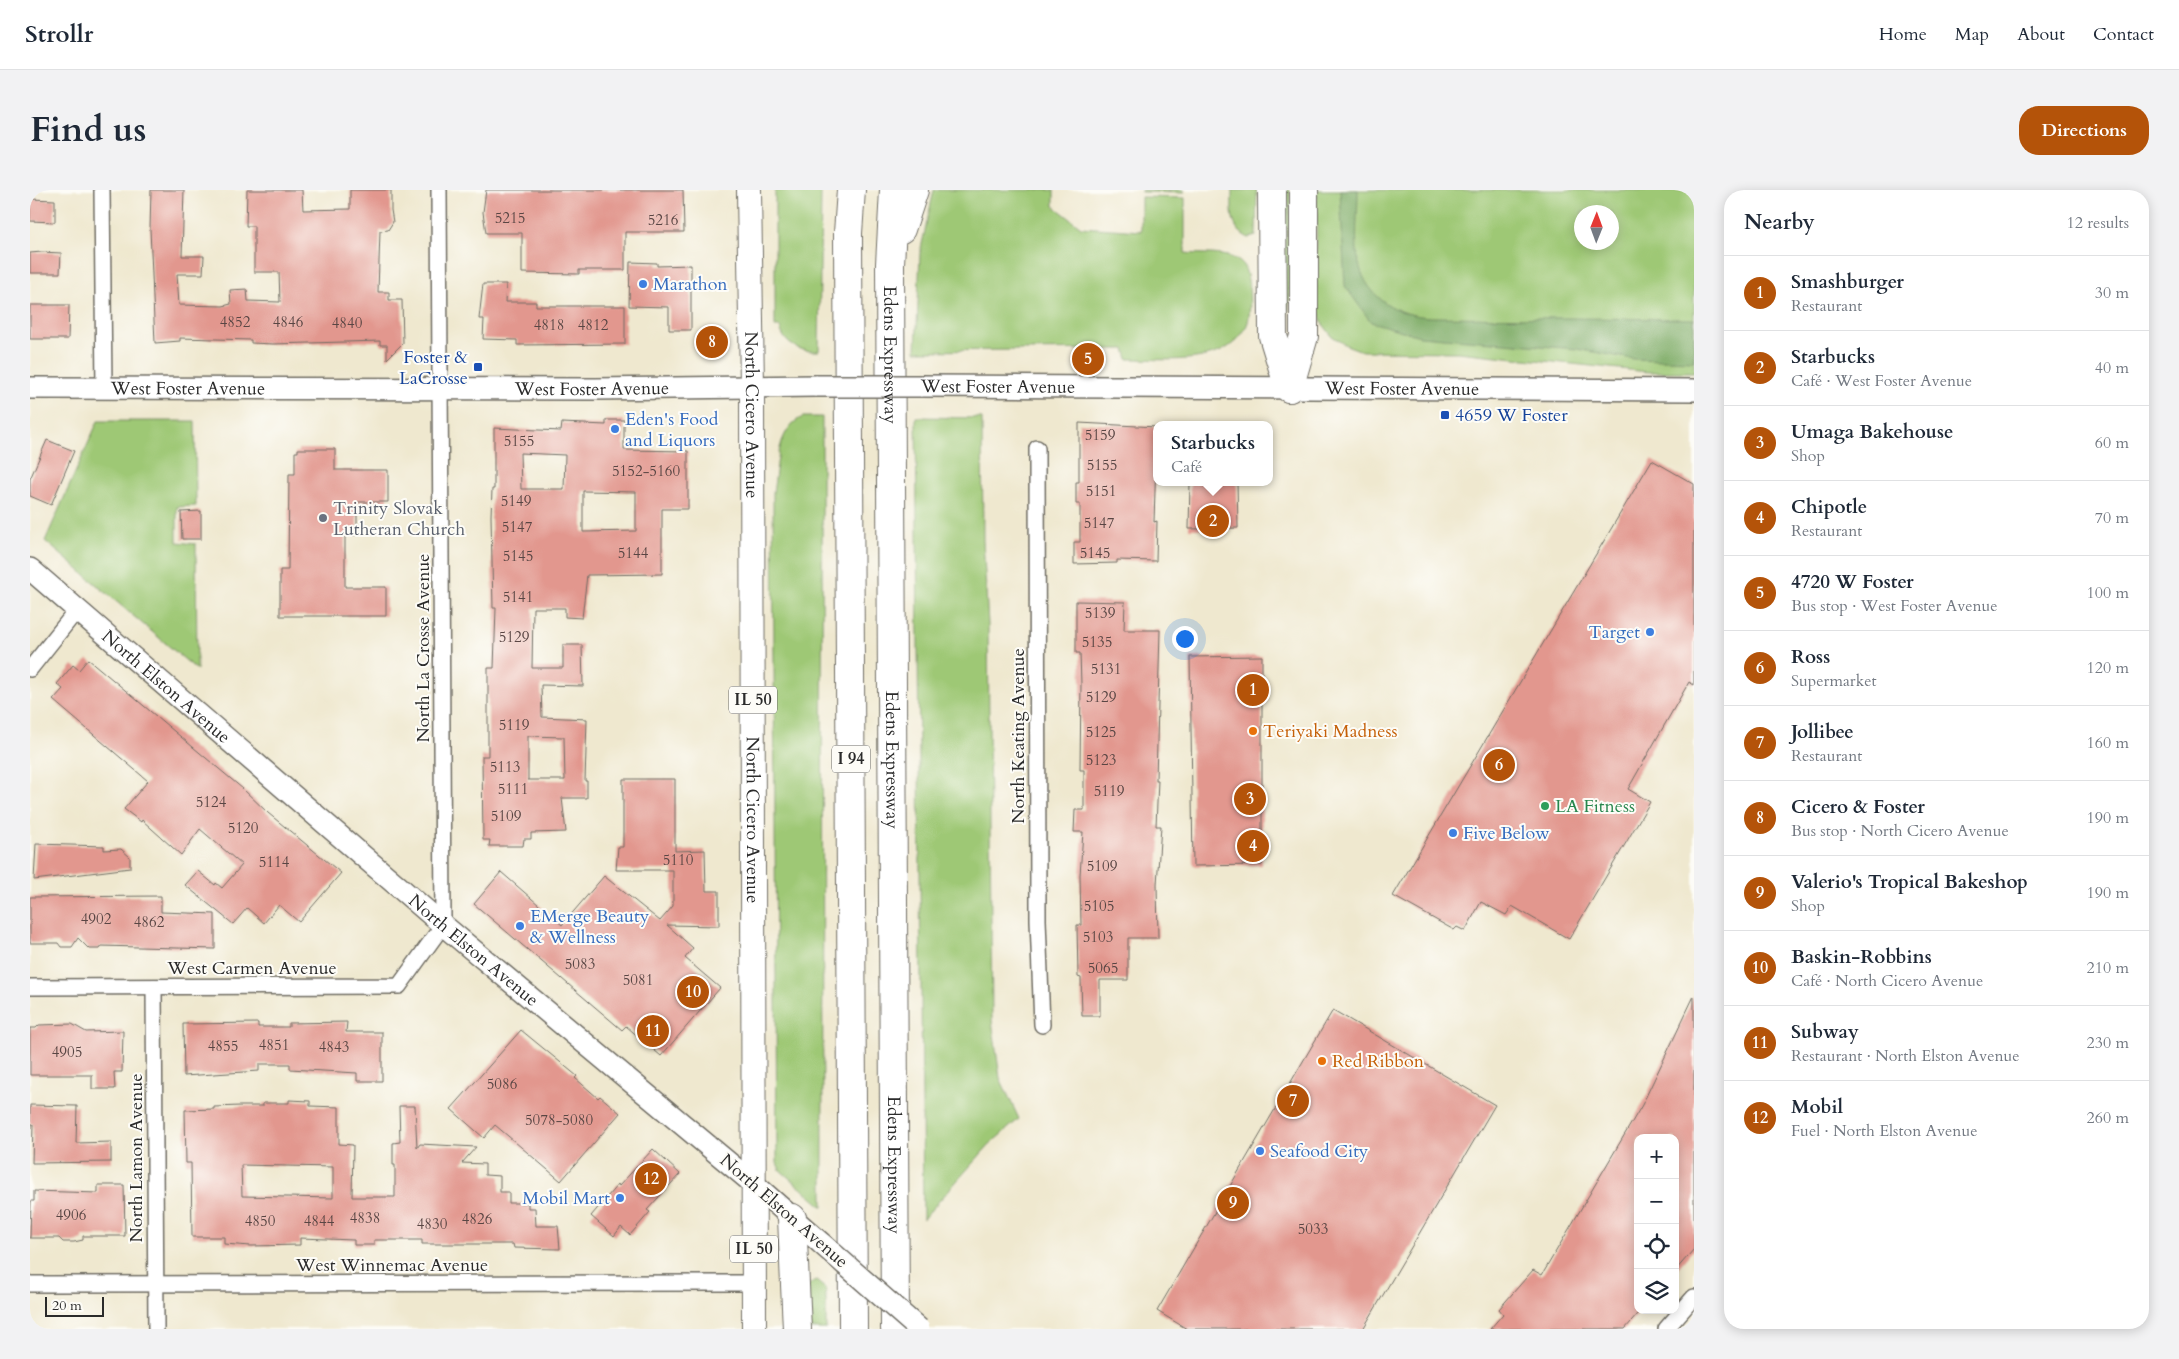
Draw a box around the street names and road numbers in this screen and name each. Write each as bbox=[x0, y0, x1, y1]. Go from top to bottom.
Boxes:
street label: Edens Expressway bbox=[878, 286, 903, 425]
street label: North Cicero Avenue bbox=[739, 331, 765, 498]
street label: West Foster Avenue bbox=[920, 373, 1075, 399]
street label: West Foster Avenue bbox=[514, 375, 669, 402]
street label: West Foster Avenue bbox=[110, 376, 265, 401]
street label: West Foster Avenue bbox=[1324, 376, 1479, 401]
street label: North La Crosse Avenue bbox=[411, 553, 436, 743]
street label: North Elston Avenue bbox=[97, 624, 236, 749]
street label: North Keating Avenue bbox=[1006, 648, 1031, 824]
road number: IL 50 bbox=[729, 686, 777, 714]
street label: Edens Expressway bbox=[880, 691, 905, 830]
street label: North Cicero Avenue bbox=[740, 736, 766, 903]
road number: I 94 bbox=[832, 746, 870, 772]
street label: North Elston Avenue bbox=[403, 888, 544, 1012]
street label: West Carmen Avenue bbox=[166, 956, 337, 981]
street label: North Lamon Avenue bbox=[124, 1073, 149, 1243]
street label: Edens Expressway bbox=[881, 1096, 907, 1235]
street label: North Elston Avenue bbox=[714, 1148, 854, 1274]
road number: IL 50 bbox=[730, 1236, 778, 1262]
street label: West Winnemac Avenue bbox=[295, 1253, 488, 1278]

